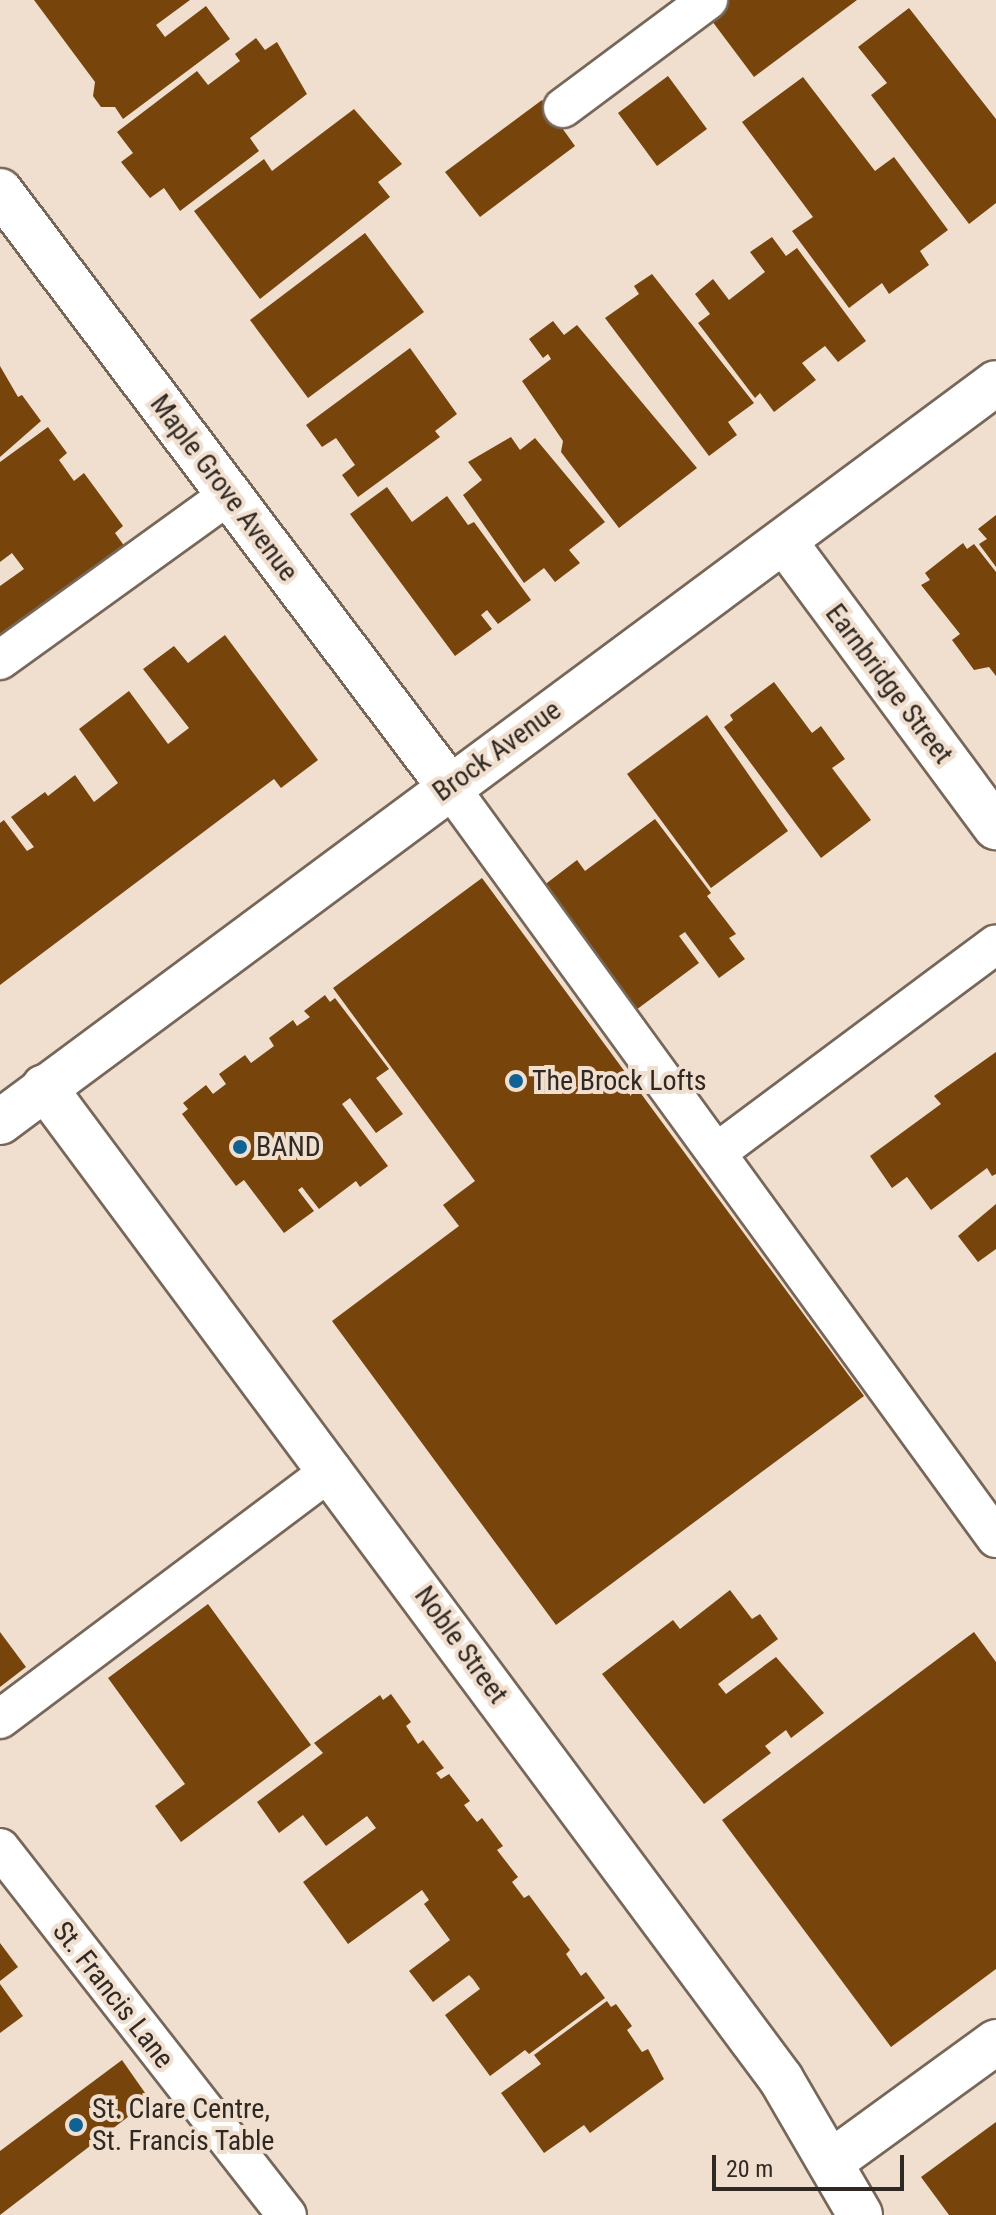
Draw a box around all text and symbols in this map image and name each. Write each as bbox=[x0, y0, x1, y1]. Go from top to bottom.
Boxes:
street label: Maple Grove Avenue bbox=[143, 388, 305, 588]
street label: Earnbridge Street bbox=[818, 598, 960, 770]
street label: Brock Avenue bbox=[426, 693, 568, 809]
place label: The Brock Lofts bbox=[532, 1064, 707, 1098]
marker: The Brock Lofts bbox=[507, 1072, 525, 1090]
place label: BAND bbox=[256, 1130, 321, 1164]
marker: BAND bbox=[231, 1138, 249, 1156]
street label: Noble Street bbox=[407, 1580, 515, 1710]
street label: St. Francis Lane bbox=[45, 1915, 181, 2075]
place label: St. Clare Centre, St. Francis Table bbox=[92, 2092, 275, 2158]
marker: St. Clare Centre, St. Francis Table bbox=[67, 2116, 85, 2134]
scale bar bbox=[716, 2139, 908, 2189]
text: 20 m bbox=[726, 2155, 773, 2183]

